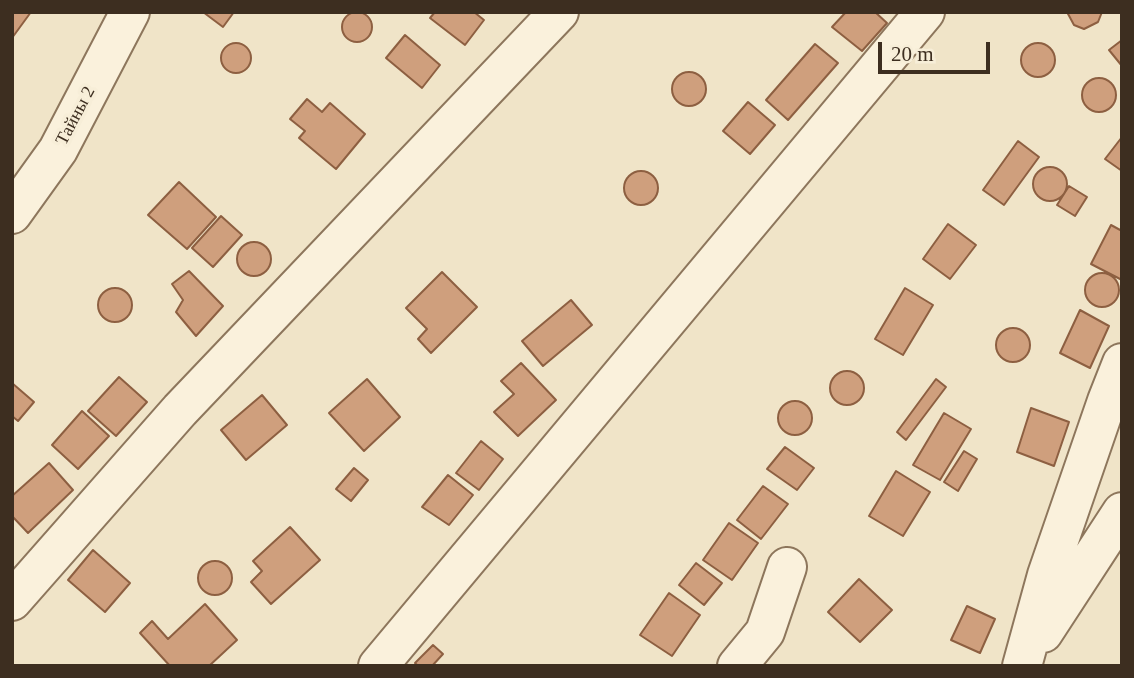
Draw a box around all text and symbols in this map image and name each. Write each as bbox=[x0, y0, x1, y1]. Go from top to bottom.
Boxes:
scale bar bbox=[882, 28, 994, 72]
text: 20 m bbox=[891, 42, 934, 66]
street label: Тайны 2 bbox=[52, 83, 100, 149]

